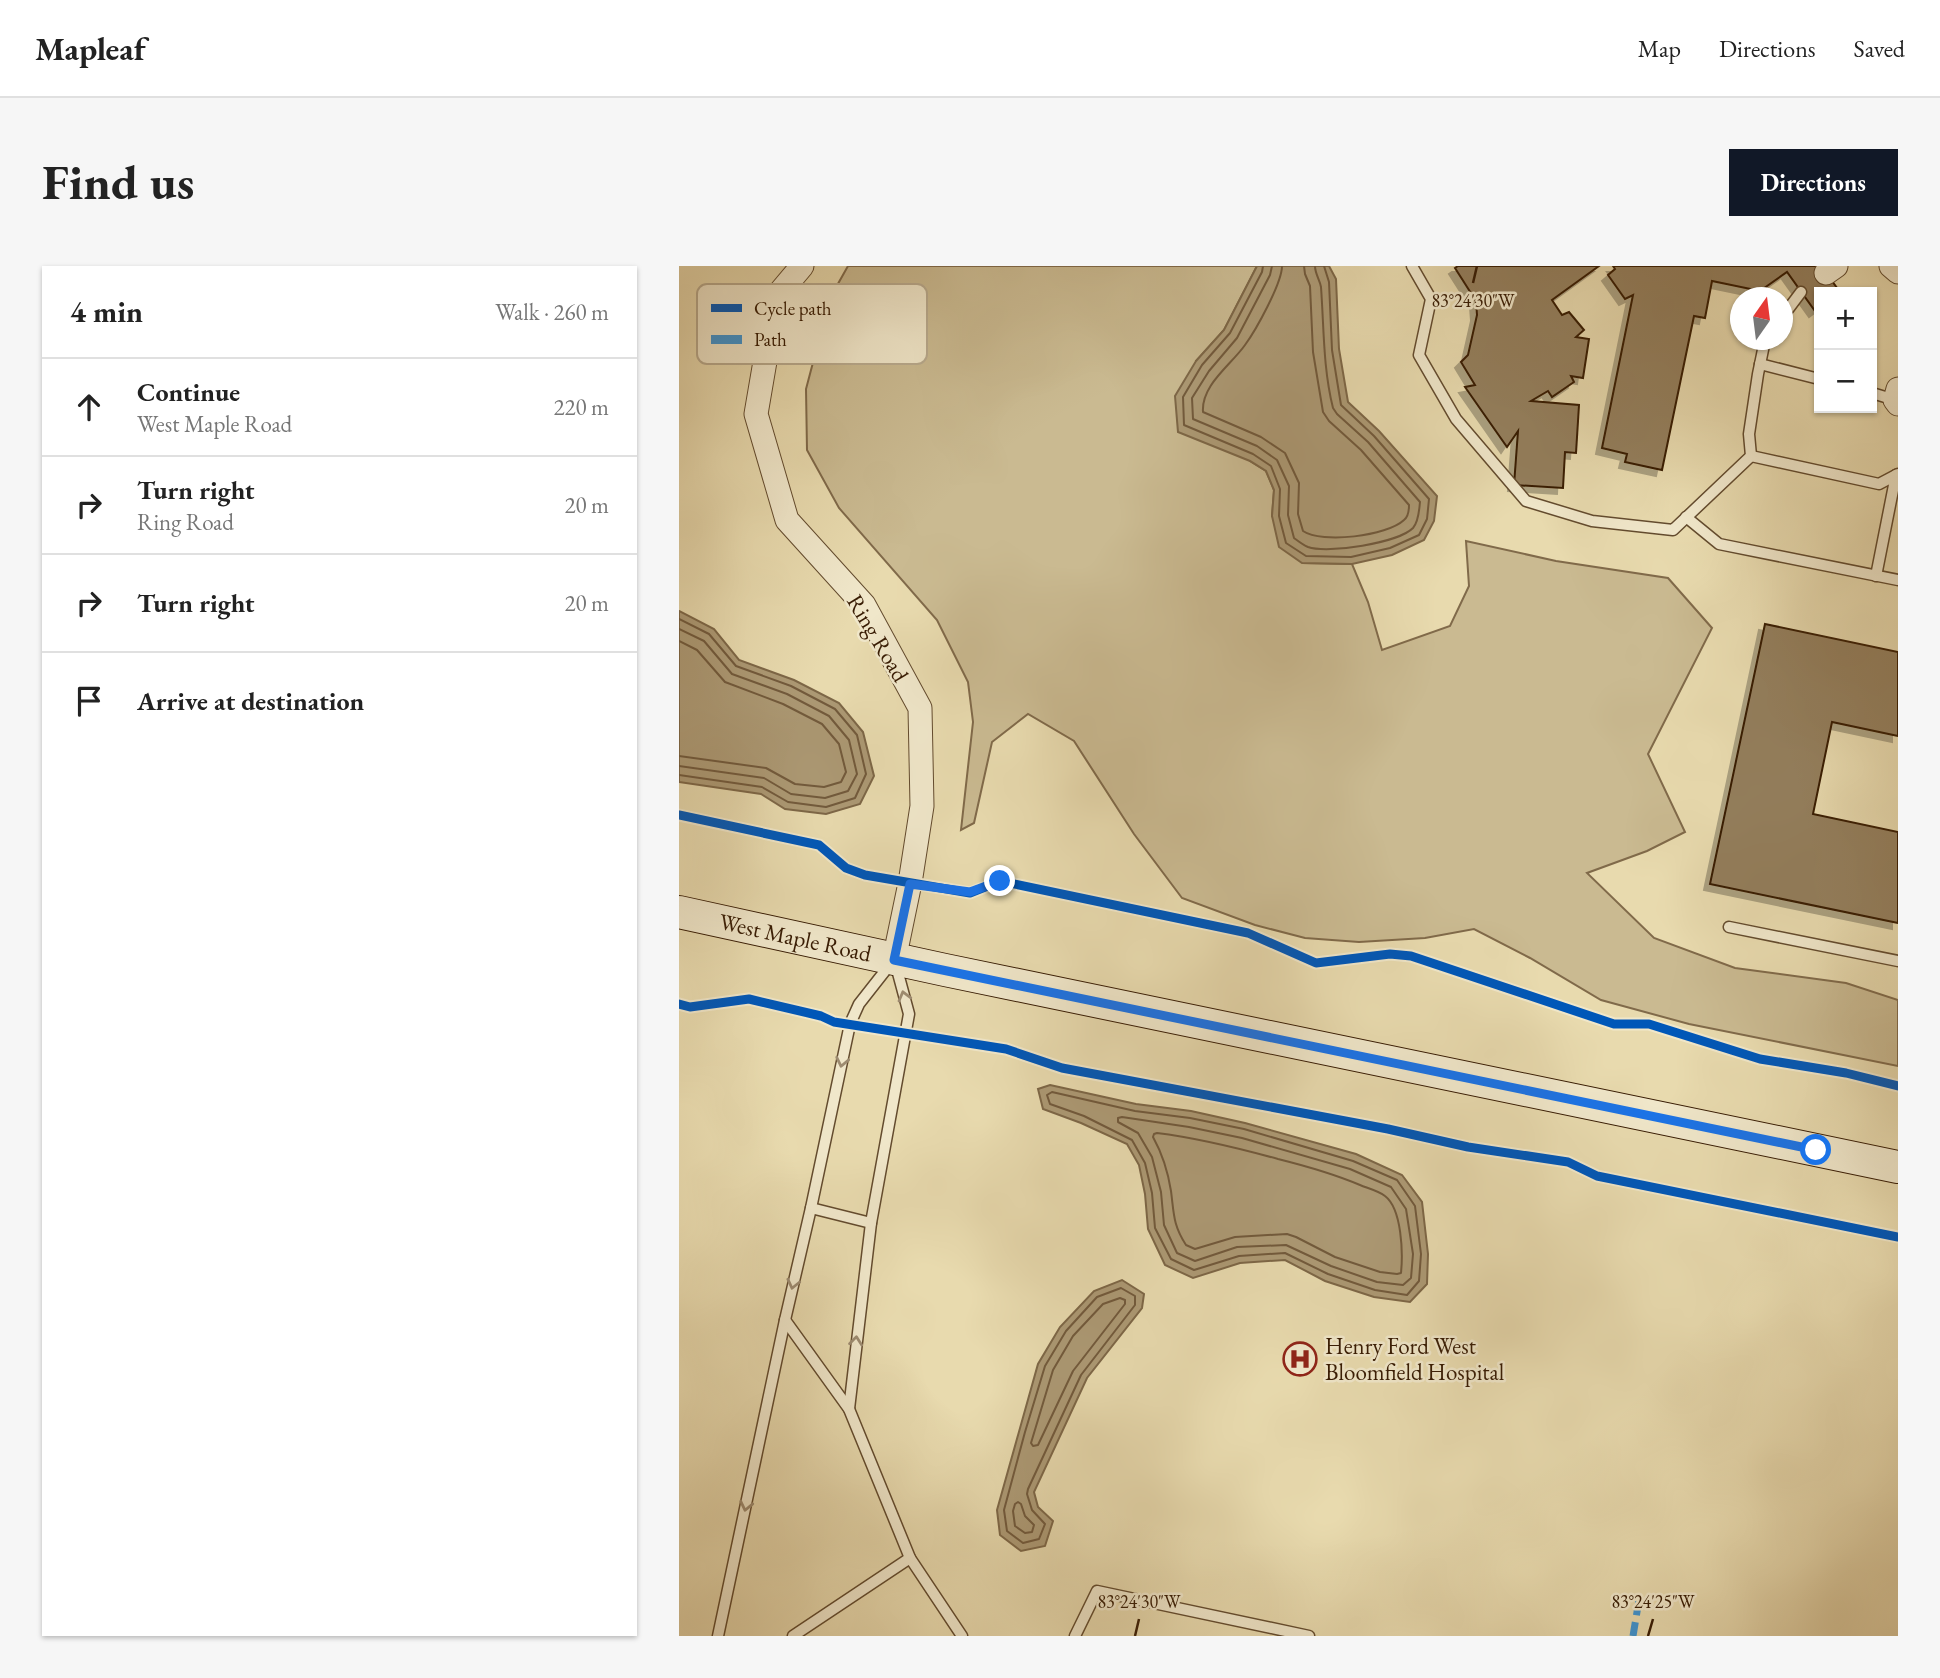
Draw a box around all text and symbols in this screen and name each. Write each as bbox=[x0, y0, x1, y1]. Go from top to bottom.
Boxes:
text: Mapleaf bbox=[35, 27, 146, 70]
text: Map bbox=[1638, 33, 1681, 64]
text: Directions bbox=[1719, 33, 1816, 64]
text: Saved bbox=[1854, 33, 1905, 64]
button: Directions bbox=[1729, 149, 1898, 216]
text: Find us bbox=[42, 150, 194, 214]
legend bbox=[697, 284, 927, 364]
north arrow bbox=[1730, 287, 1793, 350]
map controls bbox=[1814, 287, 1877, 413]
button: + bbox=[1814, 287, 1877, 350]
text: 83°24'30"W bbox=[1431, 289, 1515, 312]
text: 4 min bbox=[70, 292, 143, 331]
text: Cycle path bbox=[754, 296, 832, 321]
text: Walk · 260 m bbox=[495, 297, 609, 327]
text: Path bbox=[754, 327, 787, 352]
button: − bbox=[1814, 350, 1877, 413]
text: Continue bbox=[137, 375, 240, 409]
icon: ahead bbox=[70, 388, 108, 426]
text: 220 m bbox=[553, 392, 609, 422]
text: West Maple Road bbox=[137, 409, 292, 439]
text: Turn right bbox=[137, 473, 255, 507]
icon: right bbox=[70, 486, 108, 524]
text: 20 m bbox=[564, 490, 609, 520]
text: Ring Road bbox=[137, 507, 234, 537]
icon: right bbox=[70, 584, 108, 622]
text: Turn right bbox=[137, 586, 255, 620]
text: 20 m bbox=[564, 588, 609, 618]
street label: Ring Road bbox=[840, 589, 916, 688]
icon: arrive bbox=[70, 682, 108, 720]
text: Arrive at destination bbox=[137, 684, 364, 718]
route end bbox=[984, 865, 1015, 896]
street label: West Maple Road bbox=[716, 906, 875, 969]
one-way arrow bbox=[898, 990, 912, 1002]
one-way arrow bbox=[835, 1056, 850, 1068]
route start bbox=[1800, 1134, 1831, 1165]
one-way arrow bbox=[787, 1278, 801, 1290]
place label: Henry Ford West Bloomfield Hospital bbox=[1325, 1331, 1505, 1387]
one-way arrow bbox=[848, 1335, 863, 1346]
hospital icon: Henry Ford West Bloomfield Hospital bbox=[1281, 1340, 1319, 1378]
one-way arrow bbox=[739, 1500, 754, 1512]
text: 83°24'30"W bbox=[1097, 1590, 1181, 1613]
text: 83°24'25"W bbox=[1611, 1590, 1695, 1613]

